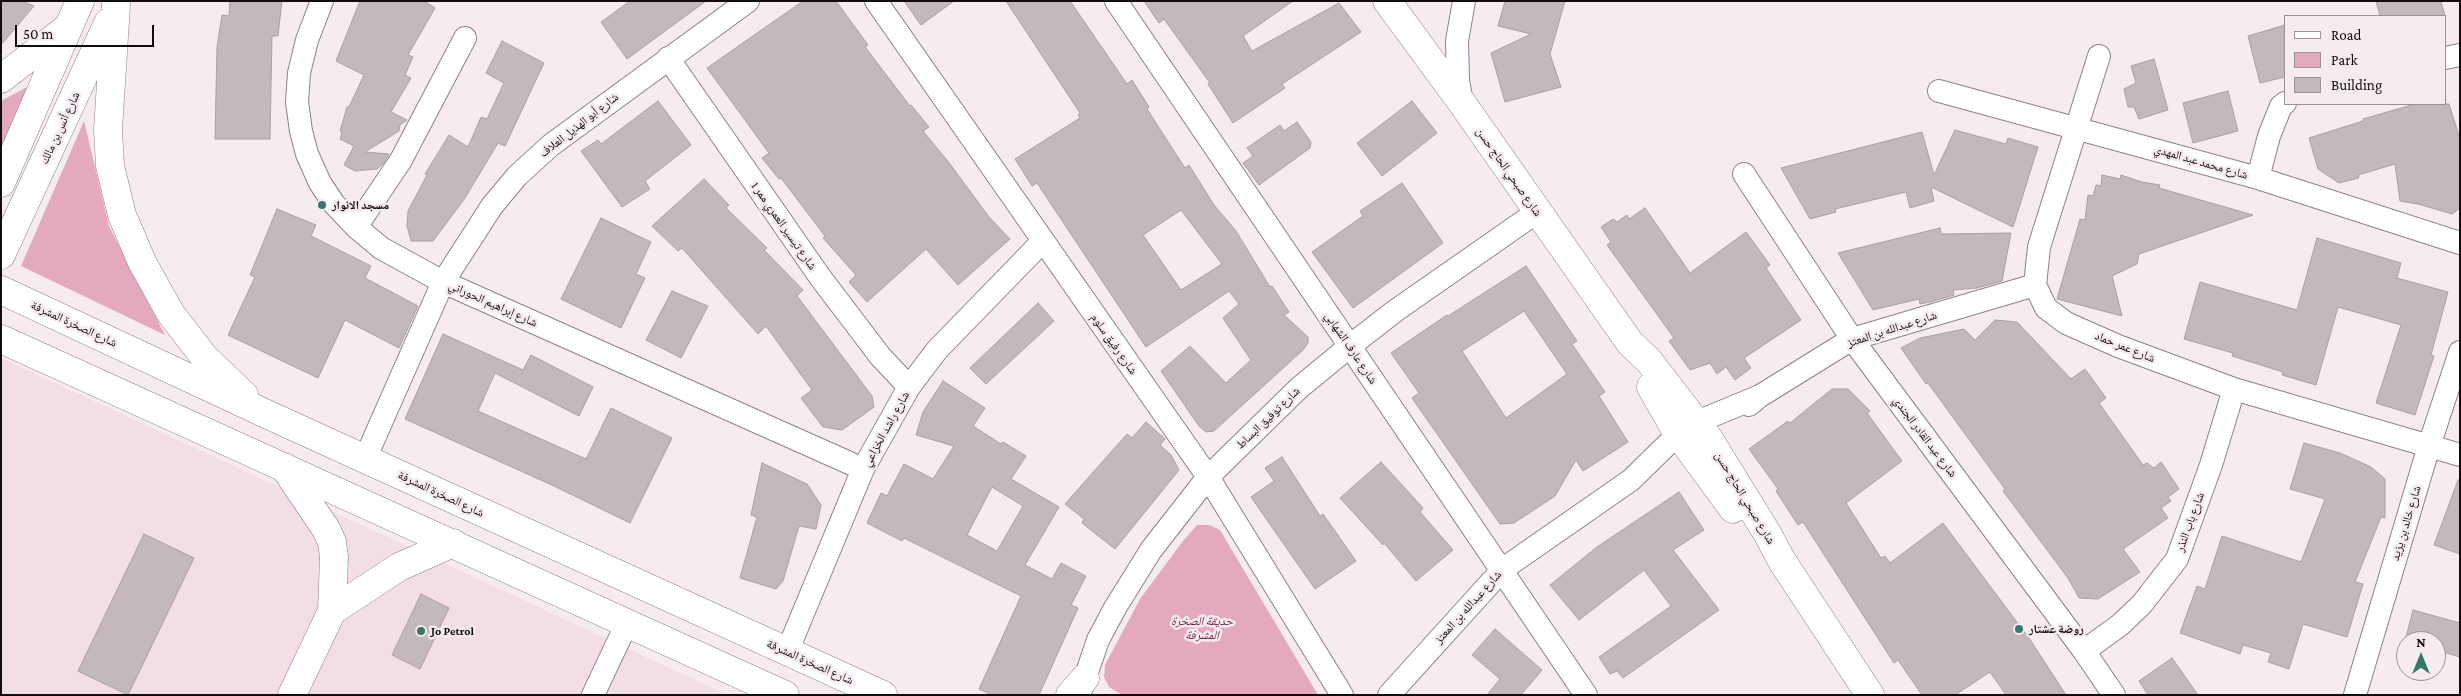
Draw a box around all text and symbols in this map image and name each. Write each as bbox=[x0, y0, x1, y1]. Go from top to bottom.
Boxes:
scale bar bbox=[18, 15, 156, 47]
legend bbox=[2284, 15, 2446, 105]
text: 50 m bbox=[23, 26, 53, 42]
text: Road bbox=[2331, 27, 2361, 43]
text: Park bbox=[2331, 52, 2358, 68]
text: Building bbox=[2331, 77, 2382, 93]
street label: شارع أنس بن مالك bbox=[37, 90, 83, 166]
street label: شارع أبو الهذيل العلاف bbox=[537, 90, 621, 160]
street label: شارع صبحي الحاج حسن bbox=[1473, 125, 1545, 219]
street label: شارع محمد عبد المهدي bbox=[2152, 142, 2250, 182]
street label: شارع تيسير العمري ممر 1 bbox=[748, 179, 820, 273]
place label: مسجد الانوار bbox=[332, 198, 389, 212]
marker: مسجد الانوار bbox=[316, 199, 328, 211]
street label: شارع إبراهيم الحوراني bbox=[446, 278, 540, 330]
street label: شارع الصخرة المشرفة bbox=[29, 298, 119, 350]
street label: شارع عبدالله بن المعتز bbox=[1845, 308, 1939, 350]
street label: شارع عارف الشهابي bbox=[1322, 309, 1380, 387]
street label: شارع رفيق سلوم bbox=[1088, 311, 1140, 377]
street label: شارع عمر حماد bbox=[2093, 328, 2157, 366]
street label: شارع توفيق البساط bbox=[1233, 384, 1303, 452]
street label: شارع راشد الخزاعي bbox=[859, 389, 913, 469]
street label: شارع عبد القادر الجندي bbox=[1890, 394, 1960, 480]
street label: شارع صبحي الحاج حسن bbox=[1712, 449, 1778, 547]
street label: شارع الصخرة المشرفة bbox=[396, 468, 486, 520]
street label: شارع خالد بن يزيد bbox=[2388, 484, 2424, 562]
street label: شارع باب النذر bbox=[2173, 490, 2207, 554]
street label: شارع عبدالله بن المعتز bbox=[1431, 567, 1505, 647]
park label: حديقة الصخرة المشرفة bbox=[1171, 614, 1233, 642]
place label: روضة عشتار bbox=[2029, 622, 2084, 636]
marker: روضة عشتار bbox=[2013, 623, 2025, 635]
place label: Jo Petrol bbox=[431, 624, 474, 638]
marker: Jo Petrol bbox=[415, 625, 427, 637]
north arrow bbox=[2396, 631, 2446, 681]
text: N bbox=[2416, 634, 2426, 650]
street label: شارع الصخرة المشرفة bbox=[764, 636, 856, 688]

